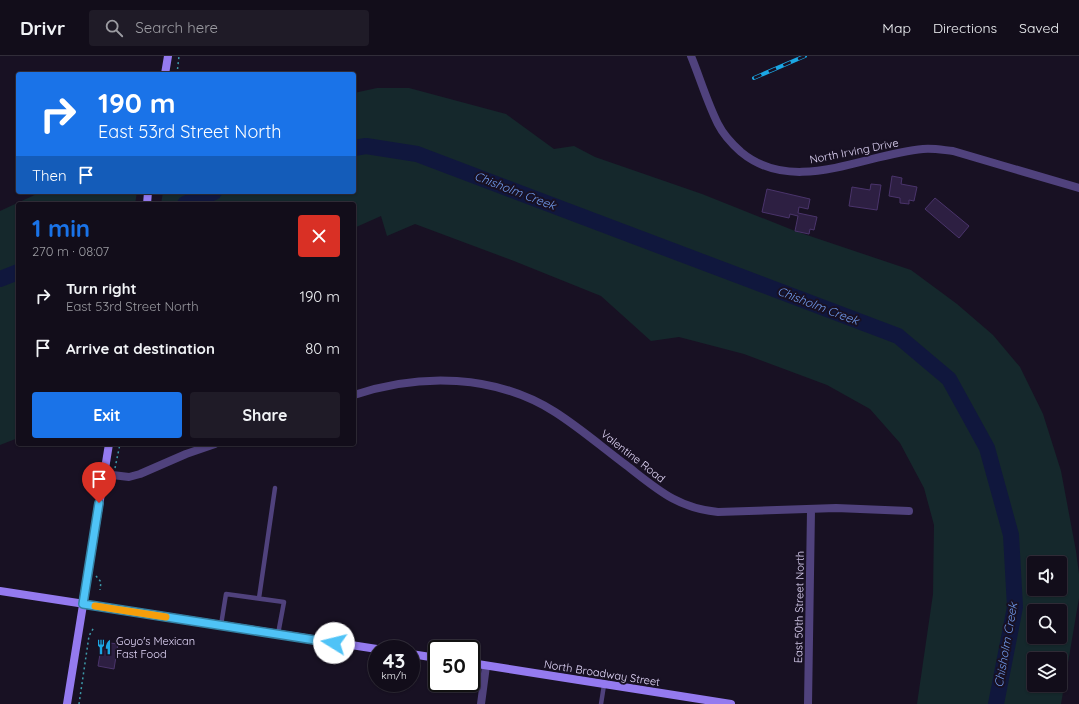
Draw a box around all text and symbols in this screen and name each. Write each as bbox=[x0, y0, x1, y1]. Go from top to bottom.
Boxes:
search box bbox=[89, 10, 369, 46]
text: Drivr bbox=[20, 16, 65, 40]
icon: search bbox=[103, 17, 125, 39]
text: Search here bbox=[135, 18, 218, 37]
text: Map bbox=[882, 19, 911, 37]
text: Directions bbox=[933, 19, 997, 37]
text: Saved bbox=[1019, 19, 1059, 37]
text: 190 m bbox=[98, 85, 176, 120]
icon: right bbox=[32, 88, 84, 140]
text: East 53rd Street North bbox=[98, 120, 282, 143]
street label: North Irving Drive bbox=[808, 136, 900, 166]
icon: arrive bbox=[75, 164, 97, 186]
text: Then bbox=[32, 166, 67, 185]
water label: Chisholm Creek bbox=[472, 168, 560, 214]
text: 1 min bbox=[32, 213, 90, 243]
button: close bbox=[298, 215, 340, 257]
text: 270 m · 08:07 bbox=[32, 243, 109, 259]
text: Turn right bbox=[66, 279, 137, 298]
water label: Chisholm Creek bbox=[775, 283, 863, 329]
icon: right bbox=[32, 285, 54, 307]
text: 190 m bbox=[299, 287, 340, 306]
text: East 53rd Street North bbox=[66, 298, 199, 314]
icon: arrive bbox=[32, 337, 54, 359]
text: Arrive at destination bbox=[66, 339, 215, 358]
text: 80 m bbox=[305, 339, 340, 358]
button: Exit bbox=[32, 392, 182, 438]
button: Share bbox=[190, 392, 340, 438]
street label: Valentine Road bbox=[598, 427, 668, 485]
pin bbox=[82, 462, 116, 503]
icon: arrive bbox=[88, 468, 110, 490]
street label: East 50th Street North bbox=[791, 551, 807, 663]
map controls bbox=[1027, 556, 1067, 692]
button: sound bbox=[1027, 556, 1067, 596]
water label: Chisholm Creek bbox=[991, 600, 1021, 689]
button: search bbox=[1027, 604, 1067, 644]
position arrow bbox=[313, 622, 355, 664]
place label: Goyo's Mexican Fast Food bbox=[116, 634, 195, 661]
restaurant icon: Goyo's Mexican Fast Food bbox=[95, 638, 113, 656]
speed limit sign: 50 bbox=[428, 640, 480, 692]
text: 43 bbox=[383, 648, 405, 673]
button: layers bbox=[1027, 652, 1067, 692]
street label: North Broadway Street bbox=[543, 657, 661, 689]
text: km/h bbox=[381, 669, 407, 682]

